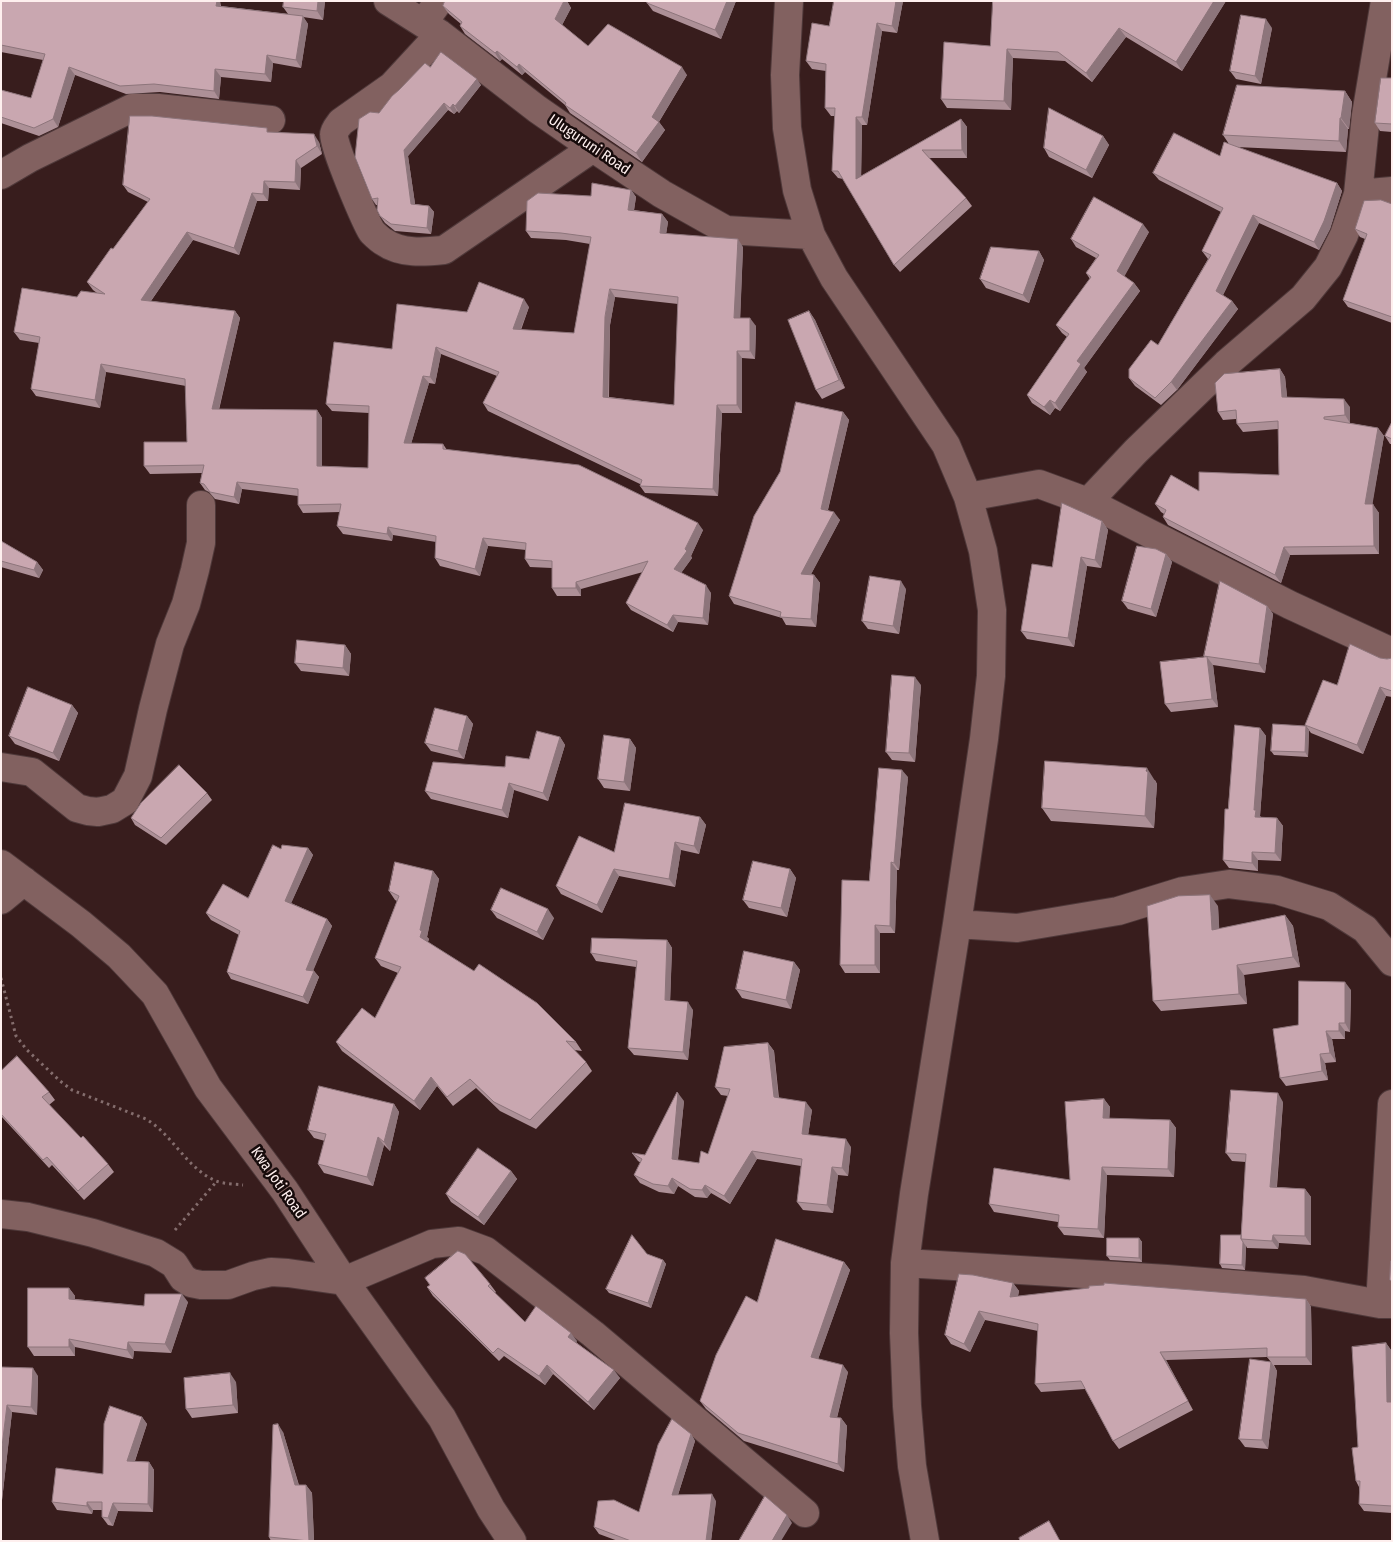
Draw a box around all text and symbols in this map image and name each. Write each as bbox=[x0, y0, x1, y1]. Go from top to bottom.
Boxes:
street label: Uluguruni Road bbox=[545, 111, 633, 179]
street label: Kwa Joti Road bbox=[247, 1144, 309, 1222]

